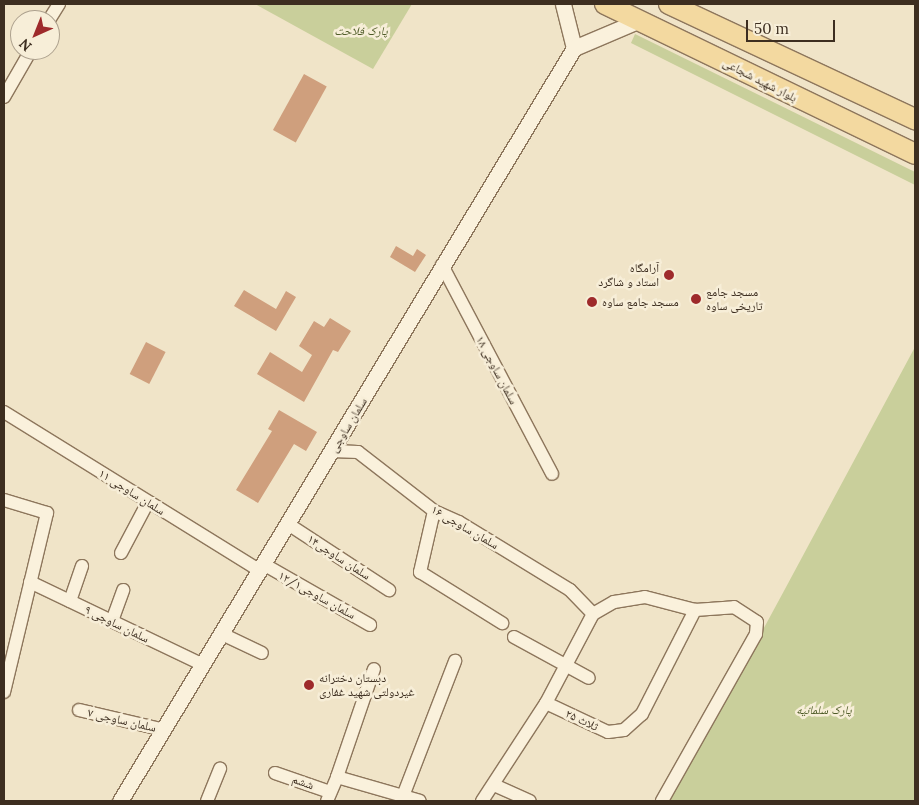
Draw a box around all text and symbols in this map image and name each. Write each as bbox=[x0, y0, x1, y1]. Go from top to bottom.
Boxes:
north arrow bbox=[10, 10, 60, 60]
scale bar bbox=[749, 10, 838, 42]
text: 50 m bbox=[754, 19, 789, 38]
park label: پارک فلاحت bbox=[334, 24, 388, 38]
text: N bbox=[15, 35, 35, 55]
street label: بلوار شهید شجاعی bbox=[720, 55, 800, 105]
place label: آرامگاه استاد و شاگرد bbox=[598, 261, 659, 289]
marker: آرامگاه استاد و شاگرد bbox=[663, 269, 675, 281]
place label: مسجد جامع تاریخی ساوه bbox=[706, 285, 763, 313]
marker: مسجد جامع تاریخی ساوه bbox=[690, 293, 702, 305]
place label: مسجد جامع ساوه bbox=[602, 295, 679, 309]
marker: مسجد جامع ساوه bbox=[586, 296, 598, 308]
street label: سلمان ساوجی ۱۸ bbox=[473, 333, 521, 407]
street label: سلمان ساوجی bbox=[326, 395, 370, 455]
street label: سلمان ساوجی ۱۱ bbox=[96, 466, 168, 518]
street label: سلمان ساوجی ۱۶ bbox=[429, 502, 501, 552]
street label: سلمان ساوجی۱۴ bbox=[305, 531, 373, 583]
street label: سلمان ساوجی۱۲/۱ bbox=[276, 568, 358, 622]
street label: سلمان ساوجی ۹ bbox=[82, 602, 152, 646]
place label: دبستان دخترانه غیردولتی شهید غفاری bbox=[319, 671, 414, 699]
marker: دبستان دخترانه غیردولتی شهید غفاری bbox=[303, 679, 315, 691]
park label: پارک سلمانیه bbox=[796, 703, 852, 717]
street label: سلمان ساوجی ۷ bbox=[86, 705, 158, 735]
street label: ثلاث ۲۵ bbox=[563, 706, 601, 734]
street label: ششم bbox=[290, 772, 316, 792]

